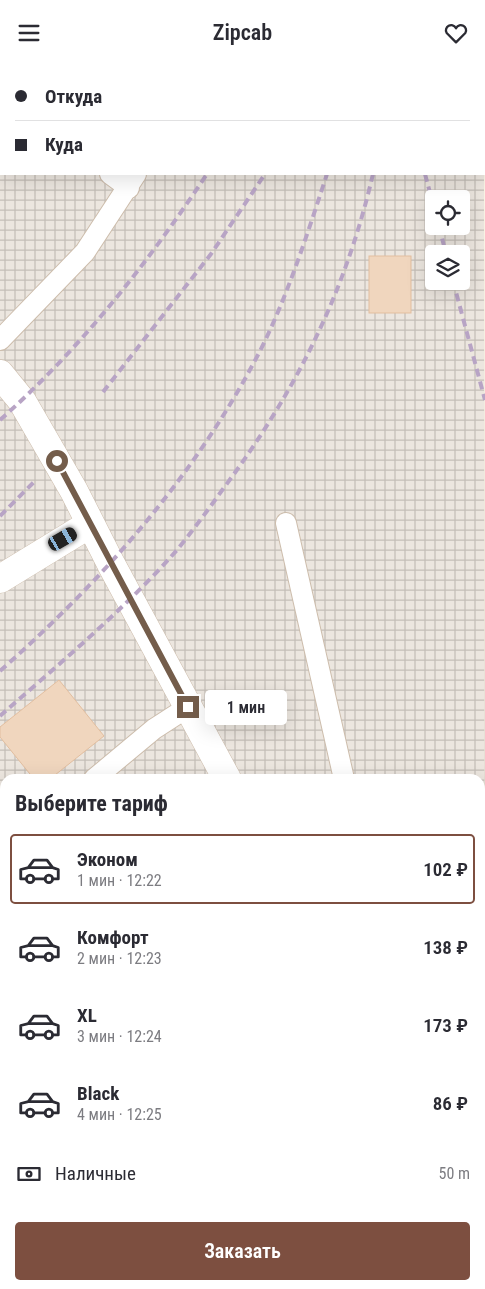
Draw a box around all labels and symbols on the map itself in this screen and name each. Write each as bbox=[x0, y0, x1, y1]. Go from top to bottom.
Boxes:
route start bbox=[46, 450, 68, 472]
car bbox=[46, 525, 79, 553]
callout: 1 мин bbox=[206, 689, 288, 725]
route end bbox=[177, 696, 199, 718]

